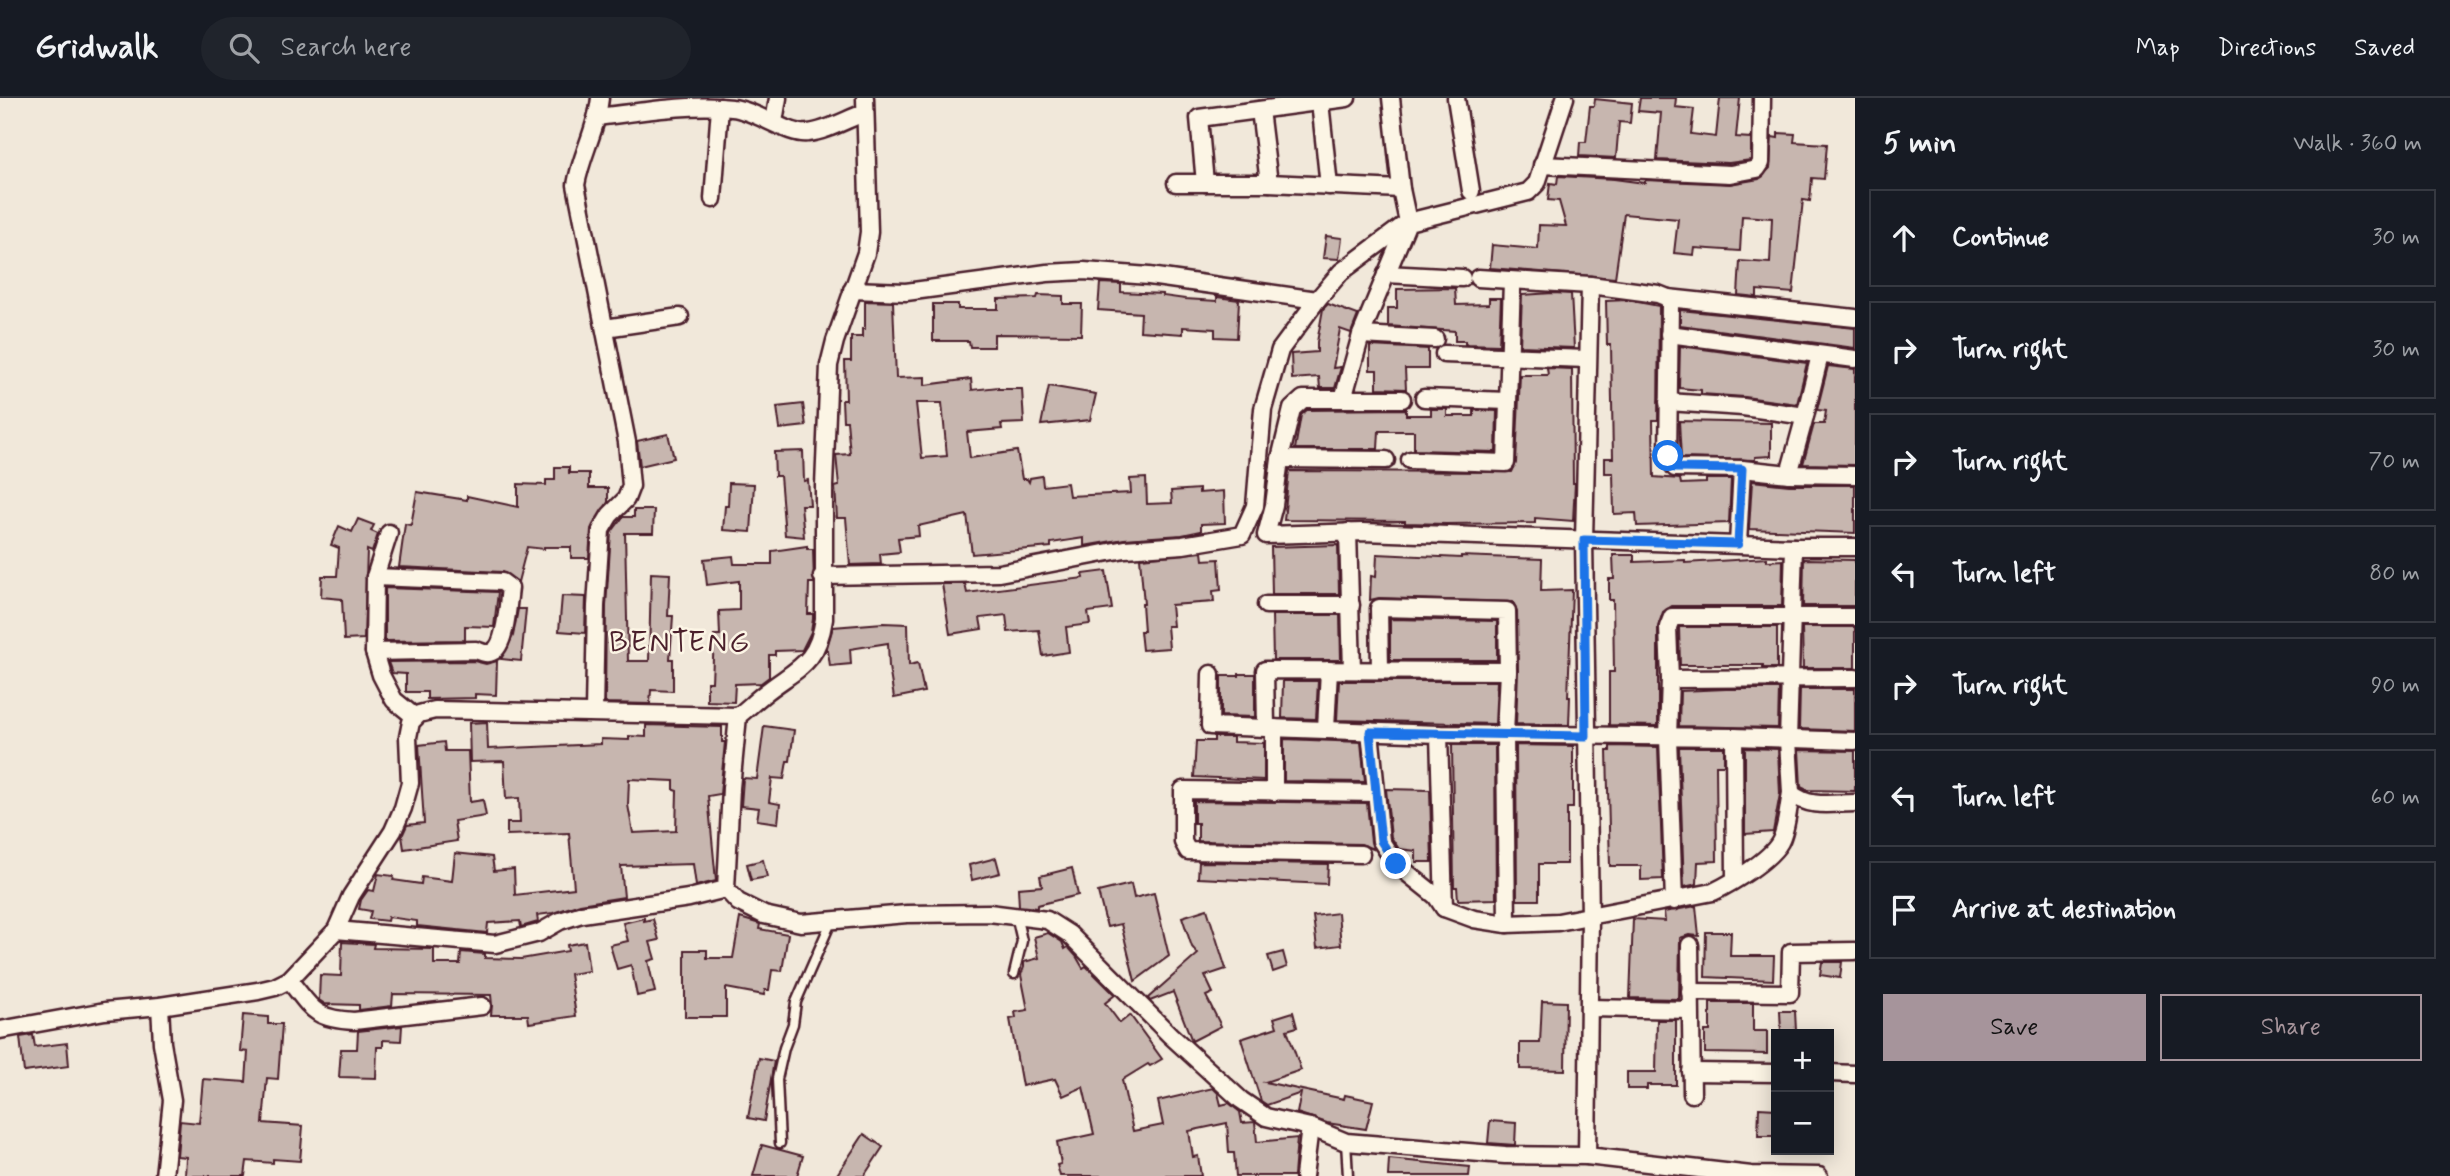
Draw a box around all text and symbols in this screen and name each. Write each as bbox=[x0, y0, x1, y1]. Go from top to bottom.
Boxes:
search box bbox=[201, 17, 691, 80]
text: Gridwalk bbox=[35, 26, 159, 70]
icon: search bbox=[225, 29, 263, 67]
text: Search here bbox=[281, 31, 411, 65]
text: Map bbox=[2136, 33, 2180, 64]
text: Directions bbox=[2218, 33, 2316, 64]
text: Saved bbox=[2354, 33, 2415, 64]
text: 5 min bbox=[1883, 124, 1957, 163]
text: Walk · 360 m bbox=[2293, 129, 2422, 159]
icon: ahead bbox=[1885, 219, 1923, 257]
text: Continue bbox=[1952, 221, 2049, 255]
text: 30 m bbox=[2372, 223, 2420, 253]
icon: right bbox=[1885, 331, 1923, 369]
text: Turn right bbox=[1952, 333, 2068, 367]
text: 30 m bbox=[2372, 335, 2420, 365]
route start bbox=[1652, 440, 1683, 471]
icon: right bbox=[1885, 443, 1923, 481]
text: Turn right bbox=[1952, 445, 2068, 479]
text: 70 m bbox=[2368, 447, 2420, 477]
icon: left bbox=[1885, 555, 1923, 593]
text: Turn left bbox=[1952, 557, 2056, 591]
text: 80 m bbox=[2369, 559, 2420, 589]
district label: BENTENG bbox=[609, 623, 751, 662]
icon: right bbox=[1885, 667, 1923, 705]
text: Turn right bbox=[1952, 669, 2068, 703]
text: 90 m bbox=[2371, 671, 2420, 701]
icon: left bbox=[1885, 779, 1923, 817]
text: Turn left bbox=[1952, 781, 2056, 815]
text: 60 m bbox=[2371, 783, 2420, 813]
route end bbox=[1380, 848, 1411, 879]
icon: arrive bbox=[1885, 891, 1923, 929]
text: Arrive at destination bbox=[1952, 893, 2176, 927]
button: Save bbox=[1883, 994, 2146, 1061]
button: Share bbox=[2160, 994, 2422, 1061]
map controls bbox=[1771, 1029, 1834, 1155]
button: + bbox=[1771, 1029, 1834, 1092]
button: − bbox=[1771, 1092, 1834, 1155]

